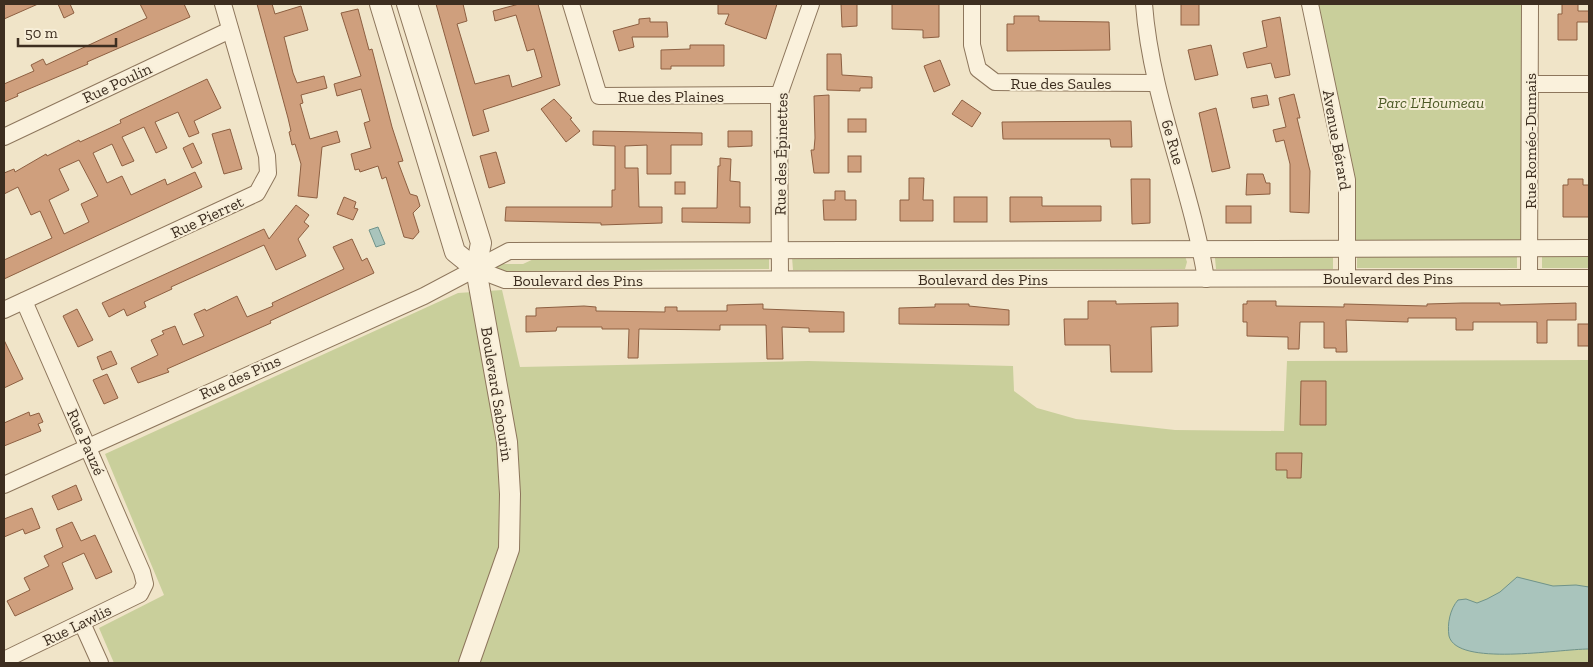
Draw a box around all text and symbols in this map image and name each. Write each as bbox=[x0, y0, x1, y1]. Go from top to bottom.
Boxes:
scale bar bbox=[18, 15, 115, 47]
text: 50 m bbox=[25, 24, 58, 42]
street label: Rue Poulin bbox=[79, 58, 155, 107]
street label: Rue Roméo-Dumais bbox=[1521, 73, 1540, 209]
street label: Rue des Saules bbox=[1011, 74, 1111, 93]
street label: Rue des Plaines bbox=[618, 87, 724, 106]
street label: Avenue Bérard bbox=[1319, 88, 1355, 192]
street label: Rue des Épinettes bbox=[770, 92, 792, 216]
park label: Parc L'Houmeau bbox=[1378, 93, 1484, 112]
street label: 6e Rue bbox=[1158, 117, 1188, 167]
street label: Rue Pierret bbox=[168, 192, 246, 242]
street label: Boulevard des Pins bbox=[1323, 269, 1453, 288]
street label: Boulevard des Pins bbox=[918, 270, 1048, 289]
street label: Boulevard des Pins bbox=[513, 271, 643, 290]
street label: Boulevard Sabourin bbox=[477, 325, 517, 463]
street label: Rue des Pins bbox=[196, 351, 284, 403]
street label: Rue Pauzé bbox=[63, 406, 109, 478]
street label: Rue Lawlis bbox=[40, 600, 114, 650]

